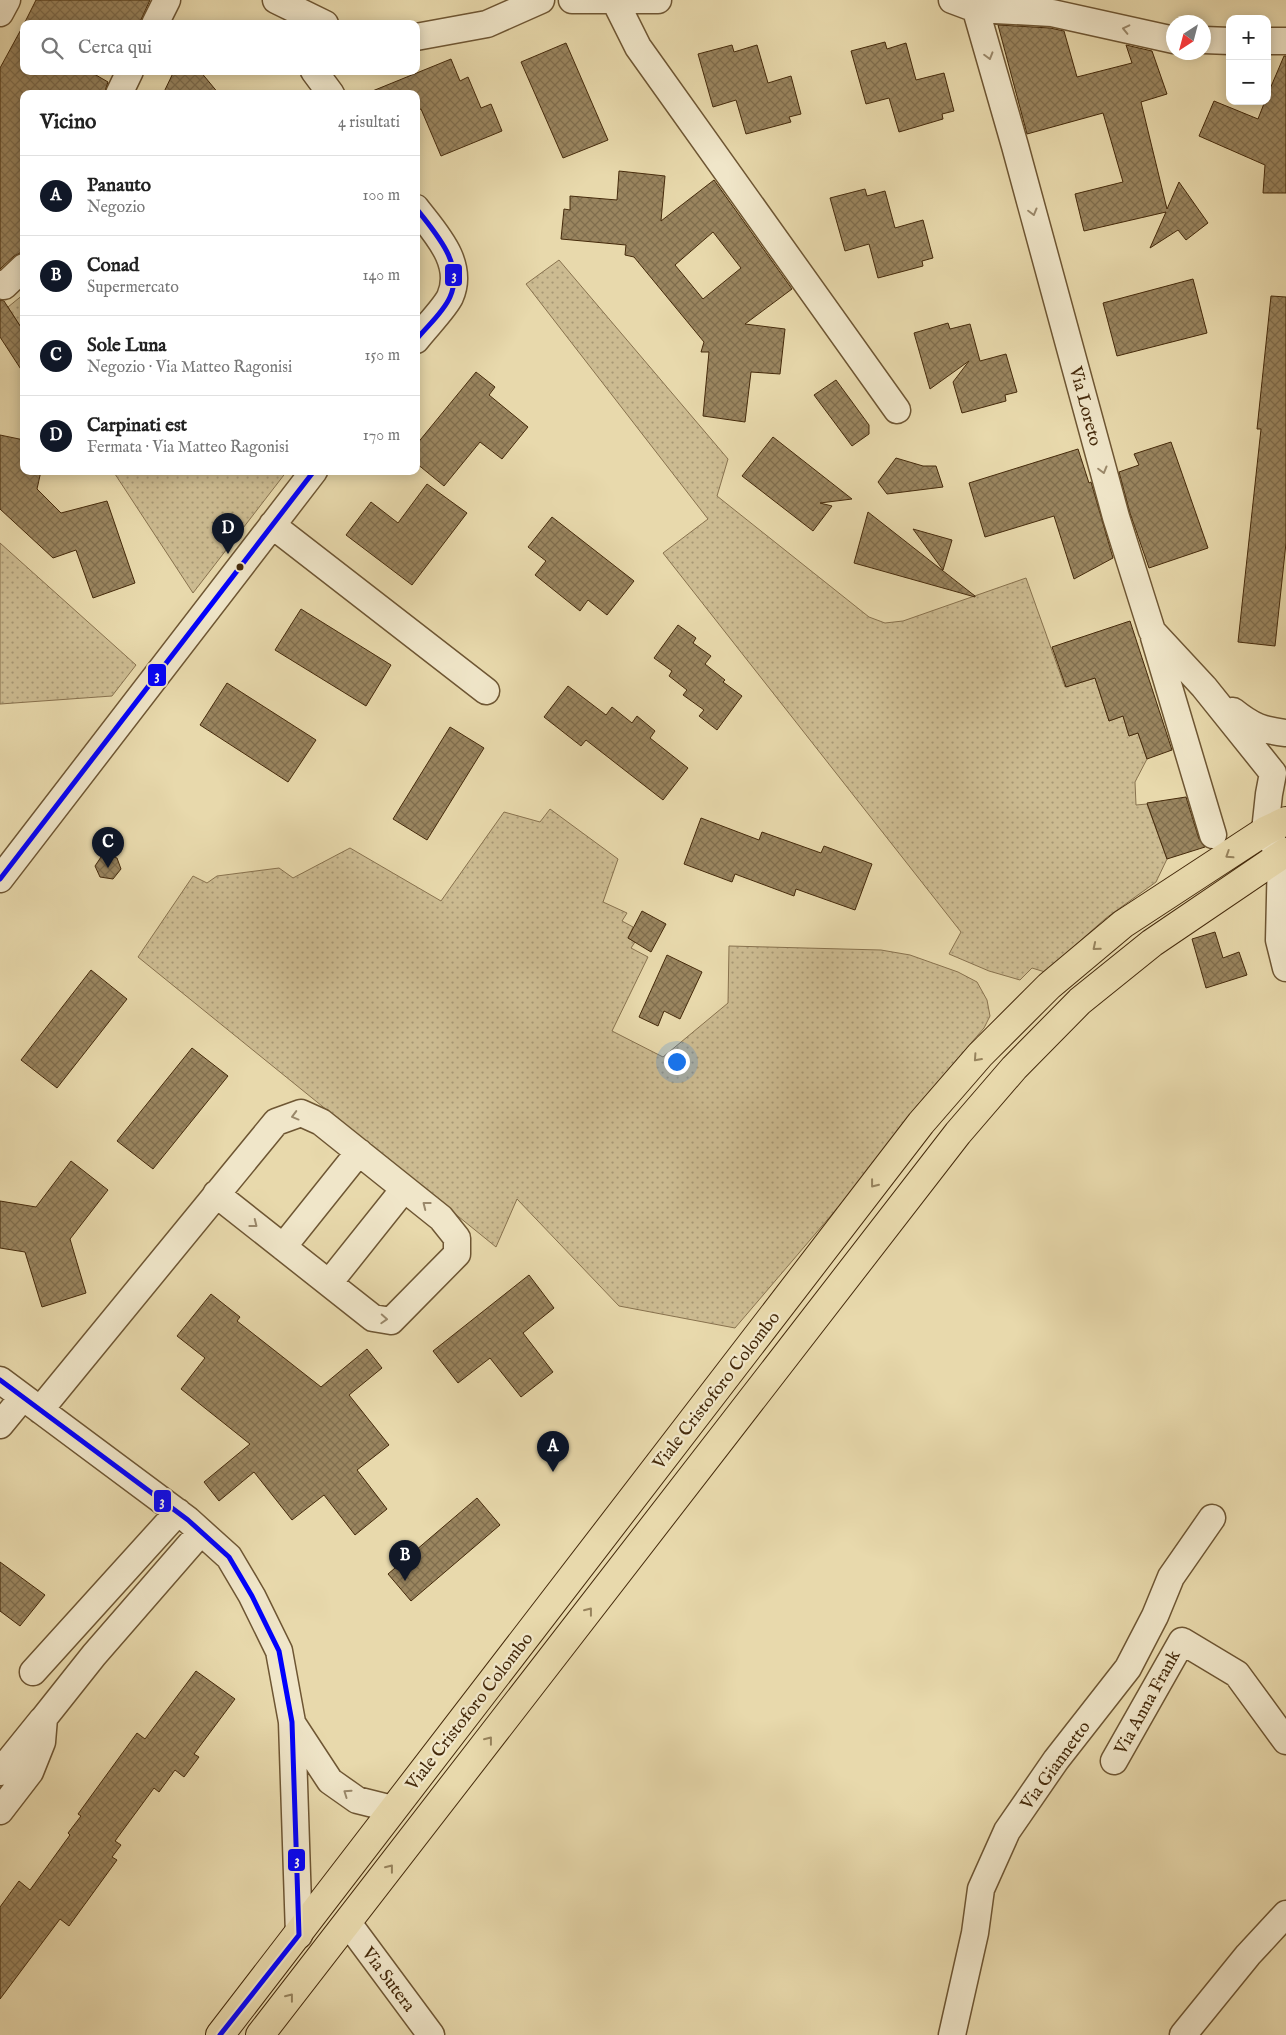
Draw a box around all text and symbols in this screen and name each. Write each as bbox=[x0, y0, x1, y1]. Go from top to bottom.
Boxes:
north arrow bbox=[1166, 15, 1211, 60]
map controls bbox=[1226, 15, 1271, 105]
button: + bbox=[1226, 15, 1271, 60]
search box bbox=[20, 20, 420, 75]
one-way arrow bbox=[1122, 24, 1130, 35]
icon: search bbox=[38, 34, 66, 62]
text: Cerca qui bbox=[78, 36, 152, 60]
one-way arrow bbox=[984, 51, 994, 59]
button: − bbox=[1226, 60, 1271, 105]
text: Vicino bbox=[40, 109, 96, 136]
text: 4 risultati bbox=[338, 113, 400, 133]
text: Panauto bbox=[87, 174, 151, 198]
text: A bbox=[51, 186, 61, 206]
text: 100 m bbox=[363, 186, 400, 206]
text: Negozio bbox=[87, 198, 145, 218]
one-way arrow bbox=[1027, 208, 1038, 216]
text: Conad bbox=[87, 254, 139, 278]
line badge: 3 bbox=[444, 263, 463, 287]
text: B bbox=[51, 266, 61, 286]
text: 140 m bbox=[362, 266, 400, 286]
text: 3 bbox=[451, 267, 457, 285]
text: Supermercato bbox=[87, 278, 179, 298]
text: Sole Luna bbox=[87, 334, 167, 358]
text: C bbox=[50, 346, 62, 366]
text: 150 m bbox=[365, 346, 400, 366]
text: Negozio · Via Matteo Ragonisi bbox=[87, 358, 292, 378]
street label: Via Loreto bbox=[1063, 363, 1106, 449]
text: Carpinati est bbox=[87, 414, 187, 438]
text: D bbox=[50, 426, 62, 446]
text: 170 m bbox=[363, 426, 400, 446]
text: Fermata · Via Matteo Ragonisi bbox=[87, 438, 289, 458]
one-way arrow bbox=[1098, 466, 1108, 474]
pin: D bbox=[212, 513, 244, 554]
unlabelled marker bbox=[235, 562, 245, 572]
line badge: 3 bbox=[147, 663, 167, 687]
text: 3 bbox=[154, 667, 160, 685]
pin: C bbox=[92, 827, 124, 868]
one-way arrow bbox=[1226, 849, 1235, 858]
one-way arrow bbox=[1092, 942, 1101, 951]
your location bbox=[664, 1049, 690, 1075]
one-way arrow bbox=[974, 1053, 983, 1062]
one-way arrow bbox=[291, 1110, 299, 1121]
one-way arrow bbox=[872, 1178, 880, 1187]
one-way arrow bbox=[423, 1203, 432, 1211]
one-way arrow bbox=[249, 1218, 258, 1227]
street label: Viale Cristoforo Colombo bbox=[648, 1307, 786, 1475]
one-way arrow bbox=[380, 1314, 388, 1325]
pin: A bbox=[537, 1431, 569, 1472]
line badge: 3 bbox=[153, 1489, 172, 1513]
text: 3 bbox=[159, 1493, 165, 1511]
pin: B bbox=[389, 1540, 421, 1581]
one-way arrow bbox=[583, 1608, 591, 1617]
street label: Viale Cristoforo Colombo bbox=[401, 1628, 539, 1796]
street label: Via Anna Frank bbox=[1110, 1646, 1187, 1760]
street label: Via Giannetto bbox=[1016, 1717, 1096, 1816]
one-way arrow bbox=[484, 1737, 492, 1746]
one-way arrow bbox=[344, 1790, 353, 1800]
line badge: 3 bbox=[287, 1848, 306, 1872]
text: 3 bbox=[294, 1852, 300, 1870]
one-way arrow bbox=[384, 1865, 393, 1874]
street label: Via Sutera bbox=[355, 1942, 420, 2017]
one-way arrow bbox=[284, 1993, 293, 2002]

